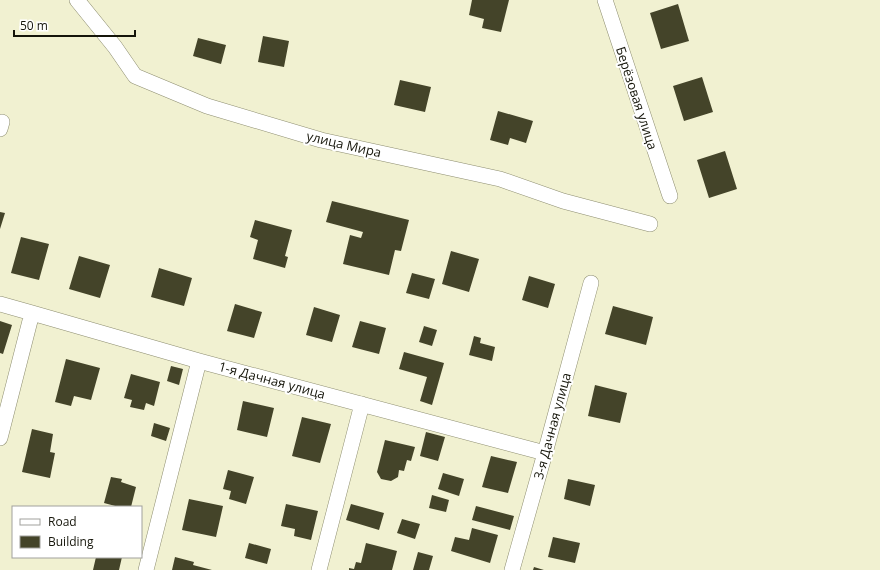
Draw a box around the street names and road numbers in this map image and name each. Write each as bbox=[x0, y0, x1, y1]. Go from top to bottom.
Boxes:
street label: Берёзовая улица bbox=[612, 44, 662, 152]
street label: улица Мира bbox=[305, 127, 383, 161]
street label: 1-я Дачная улица bbox=[217, 357, 327, 403]
street label: 3-я Дачная улица bbox=[529, 371, 575, 481]

